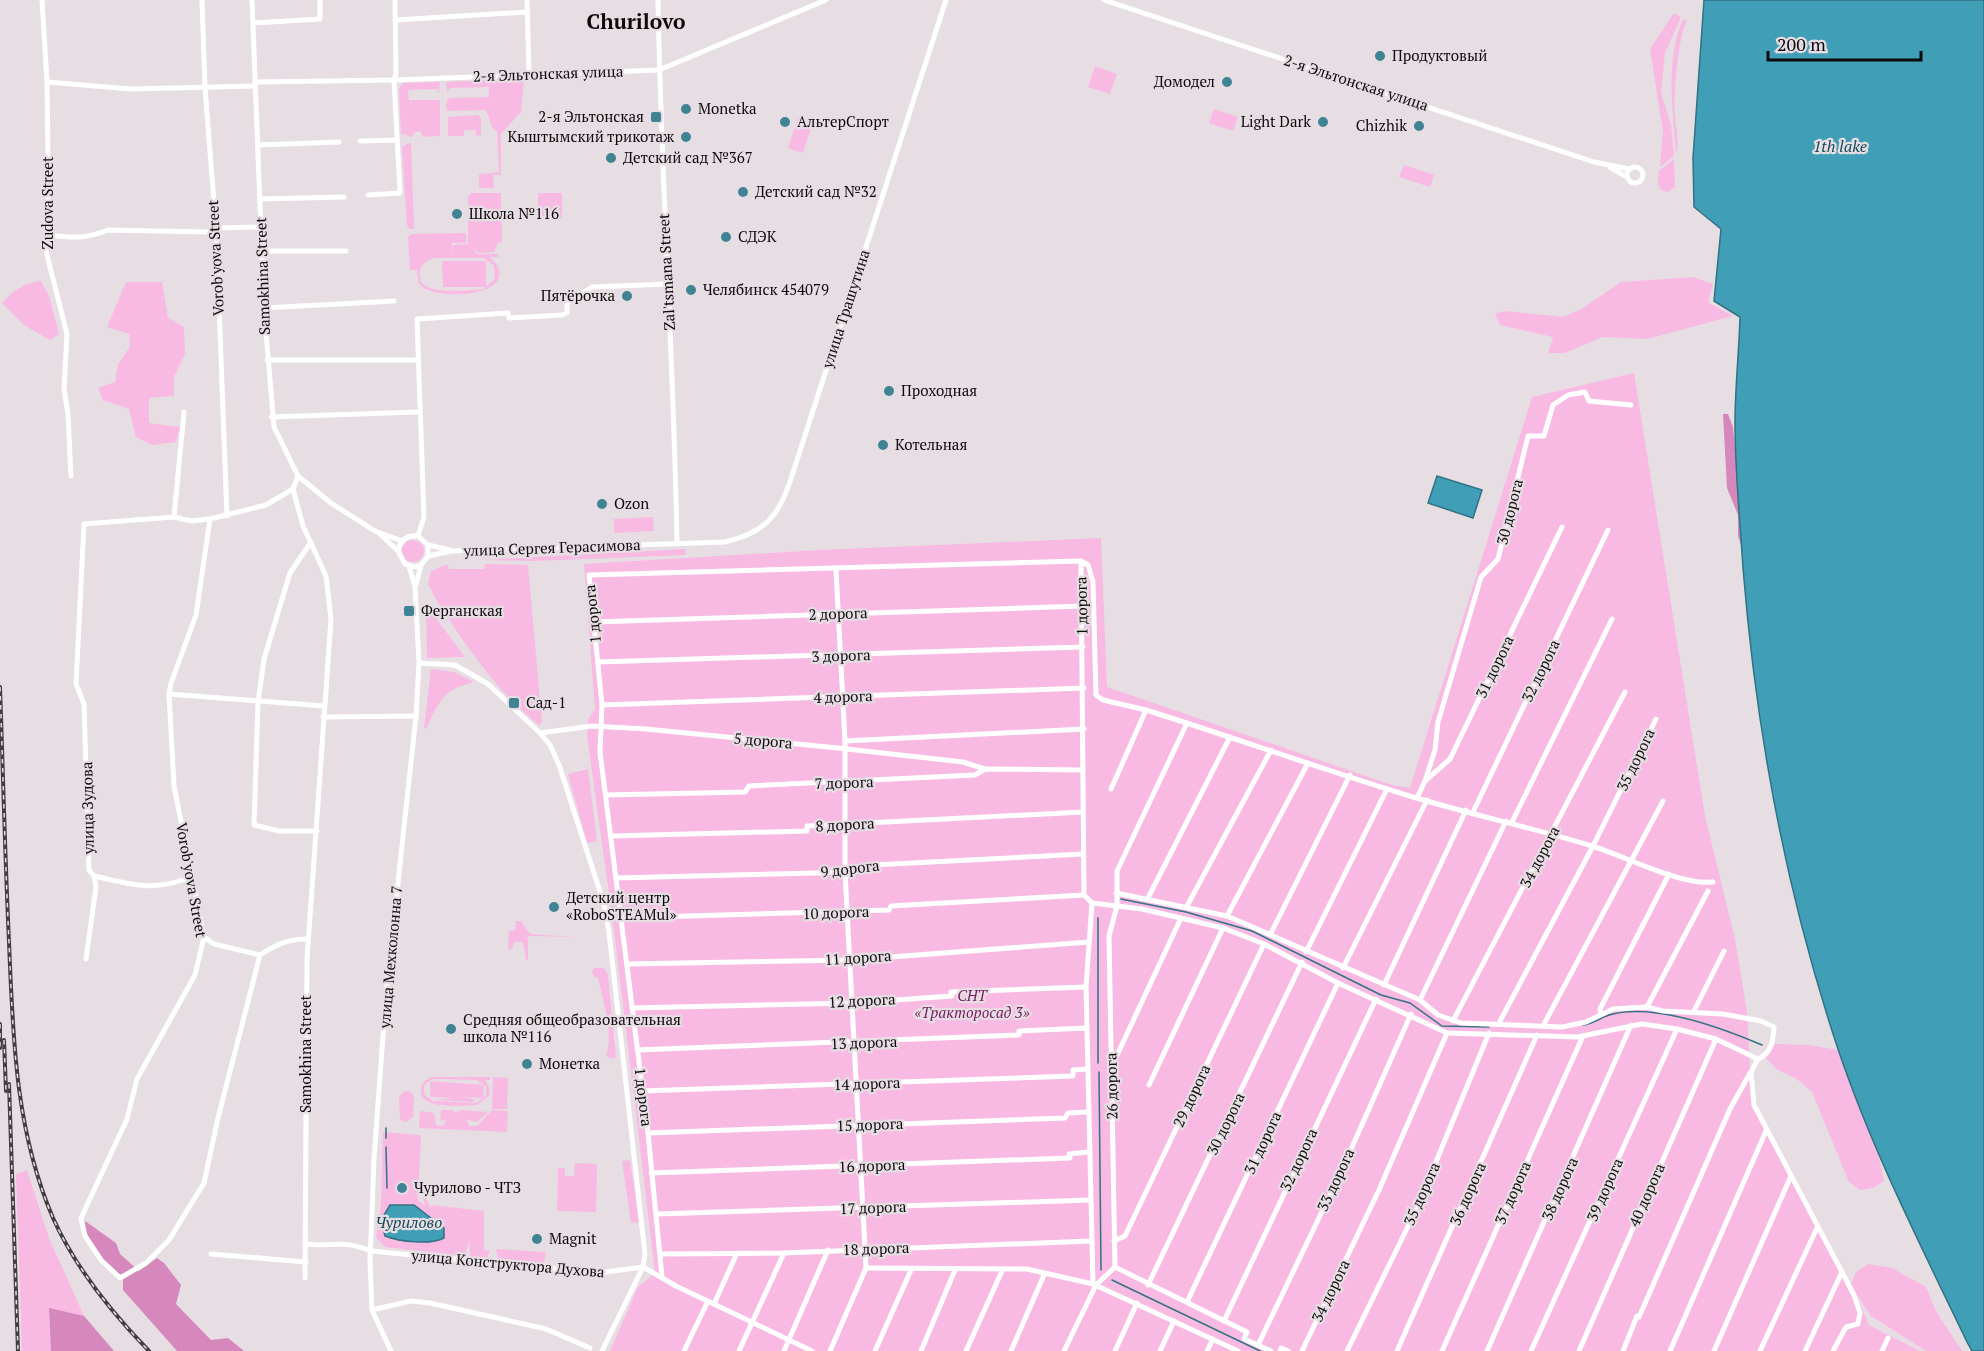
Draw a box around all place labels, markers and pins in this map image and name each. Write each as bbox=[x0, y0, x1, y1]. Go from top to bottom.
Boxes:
place label: Продуктовый bbox=[1392, 45, 1487, 65]
marker: Продуктовый bbox=[1373, 49, 1387, 63]
place label: Домодел bbox=[1154, 71, 1215, 91]
marker: Домодел bbox=[1220, 75, 1234, 89]
place label: Monetka bbox=[698, 98, 757, 118]
marker: Monetka bbox=[679, 102, 693, 116]
place label: 2-я Эльтонская bbox=[538, 106, 644, 126]
marker: 2-я Эльтонская bbox=[649, 110, 663, 124]
place label: АльтерСпорт bbox=[797, 111, 889, 131]
place label: Light Dark bbox=[1241, 111, 1311, 131]
marker: АльтерСпорт bbox=[778, 115, 792, 129]
marker: Light Dark bbox=[1316, 115, 1330, 129]
place label: Chizhik bbox=[1356, 115, 1407, 135]
marker: Chizhik bbox=[1412, 119, 1426, 133]
place label: Кыштымский трикотаж bbox=[507, 126, 674, 146]
marker: Кыштымский трикотаж bbox=[679, 130, 693, 144]
place label: Детский сад №367 bbox=[623, 147, 753, 167]
marker: Детский сад №367 bbox=[604, 151, 618, 165]
place label: Детский сад №32 bbox=[755, 181, 877, 201]
marker: Детский сад №32 bbox=[736, 185, 750, 199]
place label: Школа №116 bbox=[469, 203, 559, 223]
marker: Школа №116 bbox=[450, 207, 464, 221]
place label: СДЭК bbox=[738, 226, 777, 246]
marker: СДЭК bbox=[719, 230, 733, 244]
place label: Челябинск 454079 bbox=[703, 279, 829, 299]
marker: Челябинск 454079 bbox=[684, 283, 698, 297]
place label: Пятёрочка bbox=[541, 285, 615, 305]
marker: Пятёрочка bbox=[620, 289, 634, 303]
place label: Проходная bbox=[901, 380, 977, 400]
marker: Проходная bbox=[882, 384, 896, 398]
place label: Котельная bbox=[895, 434, 967, 454]
marker: Котельная bbox=[876, 438, 890, 452]
place label: Ozon bbox=[614, 493, 649, 513]
marker: Ozon bbox=[595, 497, 609, 511]
place label: Ферганская bbox=[421, 600, 503, 620]
marker: Ферганская bbox=[402, 604, 416, 618]
place label: Сад-1 bbox=[526, 692, 566, 712]
marker: Сад-1 bbox=[507, 696, 521, 710]
place label: Детский центр «RoboSTEAMul» bbox=[566, 887, 677, 924]
marker: Детский центр «RoboSTEAMul» bbox=[547, 900, 561, 914]
place label: Средняя общеобразовательная школа №116 bbox=[463, 1009, 681, 1046]
marker: Средняя общеобразовательная школа №116 bbox=[444, 1022, 458, 1036]
place label: Монетка bbox=[539, 1053, 601, 1073]
marker: Монетка bbox=[520, 1057, 534, 1071]
place label: Чурилово - ЧТЗ bbox=[414, 1177, 521, 1197]
marker: Чурилово - ЧТЗ bbox=[395, 1181, 409, 1195]
place label: Magnit bbox=[549, 1228, 597, 1248]
marker: Magnit bbox=[530, 1232, 544, 1246]

